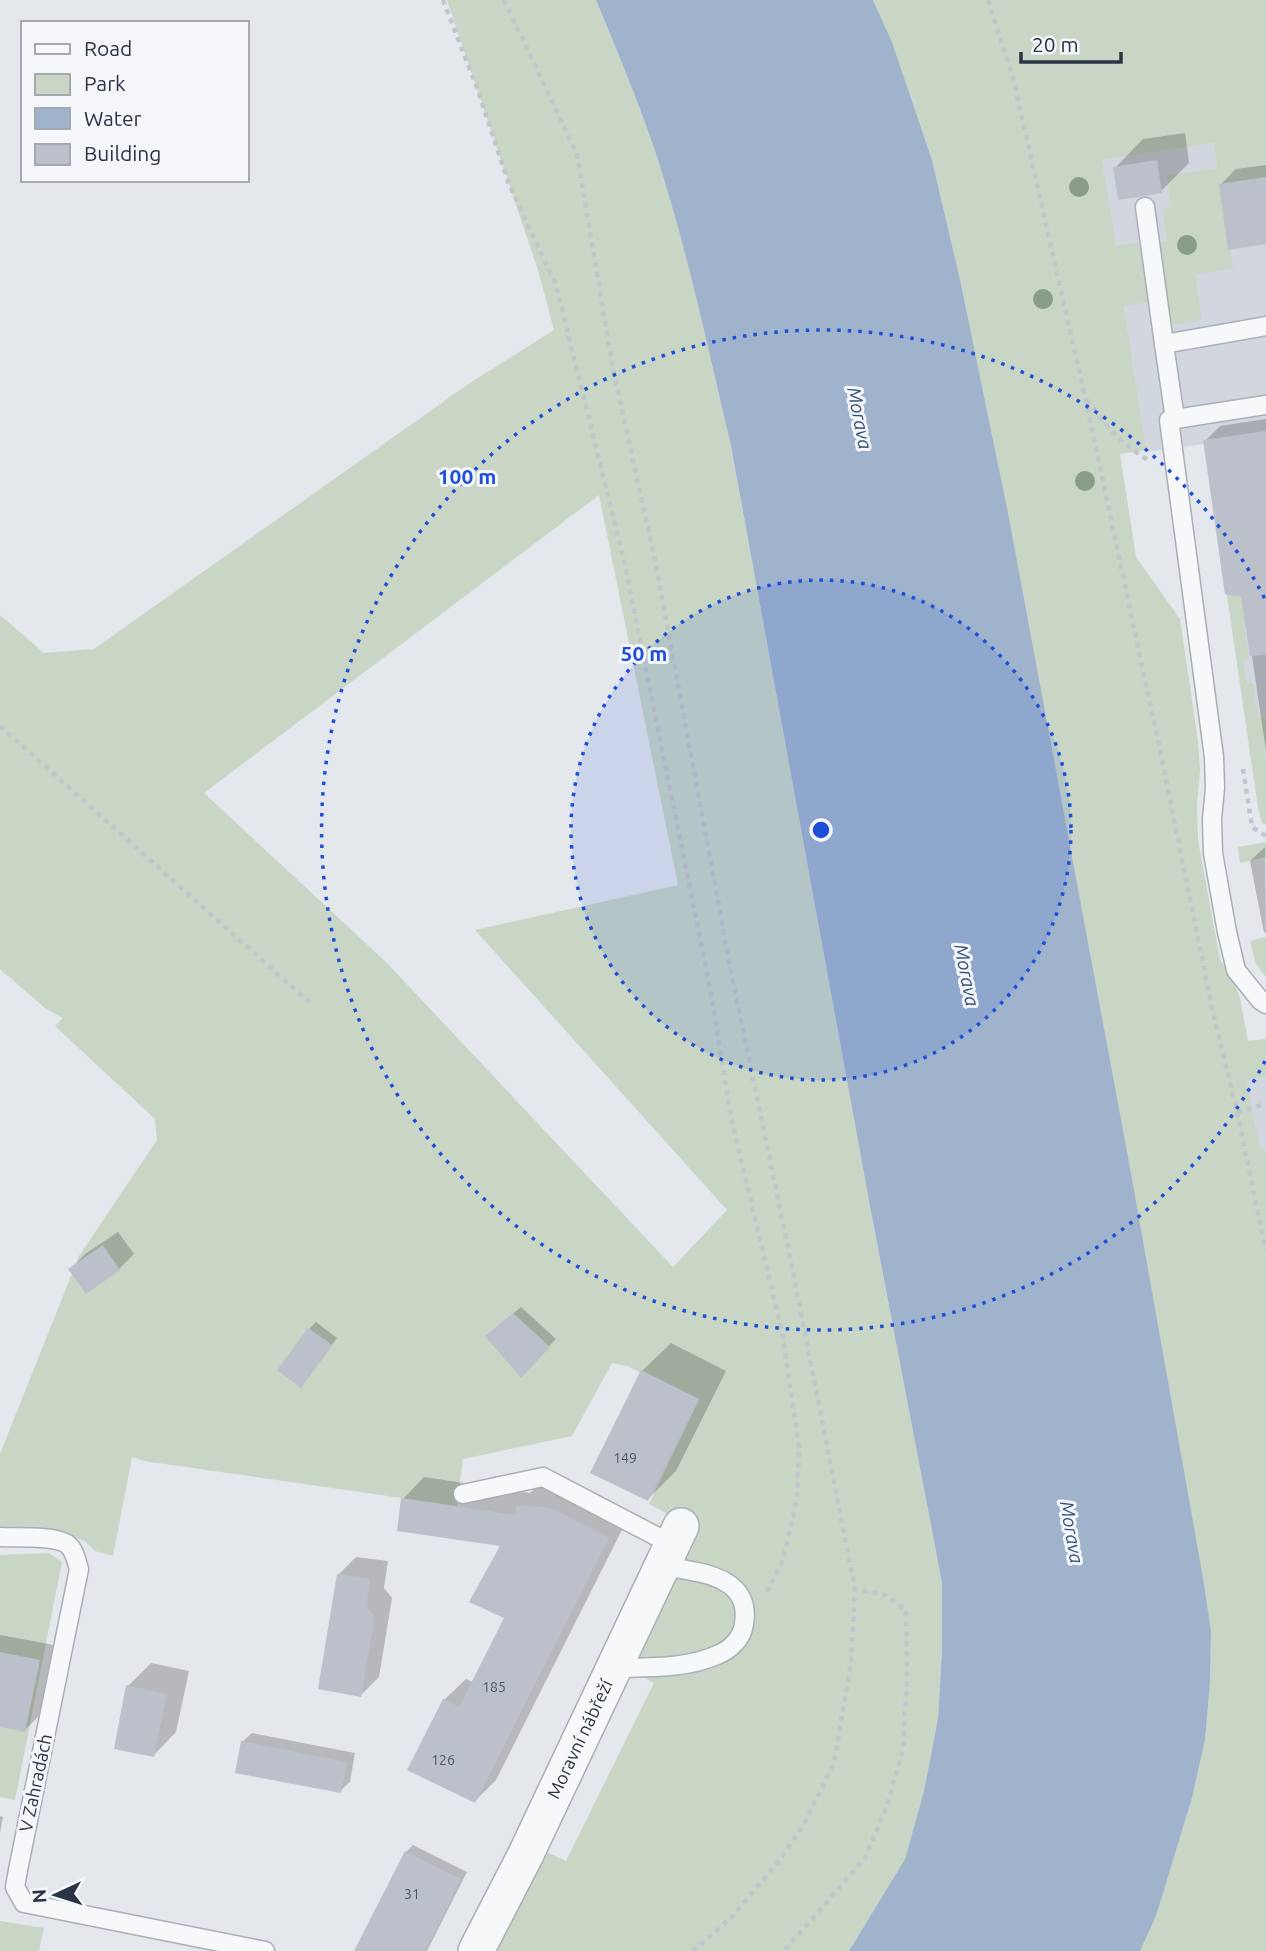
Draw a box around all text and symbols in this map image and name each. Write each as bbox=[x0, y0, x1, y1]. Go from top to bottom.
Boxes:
legend bbox=[21, 21, 248, 182]
scale bar bbox=[1021, 21, 1121, 65]
text: 20 m bbox=[1032, 32, 1079, 56]
text: Road bbox=[84, 36, 132, 60]
text: Park bbox=[84, 71, 126, 95]
text: Water bbox=[84, 106, 142, 130]
text: Building bbox=[84, 141, 161, 165]
water label: Morava bbox=[843, 385, 877, 451]
text: 100 m bbox=[438, 464, 496, 488]
text: 50 m bbox=[621, 641, 667, 665]
centre of rings bbox=[809, 818, 833, 842]
water label: Morava bbox=[950, 942, 984, 1008]
house number: 149 bbox=[613, 1450, 637, 1466]
water label: Morava bbox=[1056, 1499, 1088, 1565]
street label: Moravní nábřeží bbox=[543, 1676, 616, 1802]
house number: 185 bbox=[482, 1679, 506, 1695]
street label: V Zahradách bbox=[15, 1732, 55, 1834]
house number: 126 bbox=[431, 1752, 455, 1768]
north arrow bbox=[21, 1860, 91, 1930]
house number: 31 bbox=[404, 1886, 420, 1902]
text: N bbox=[28, 1888, 51, 1904]

